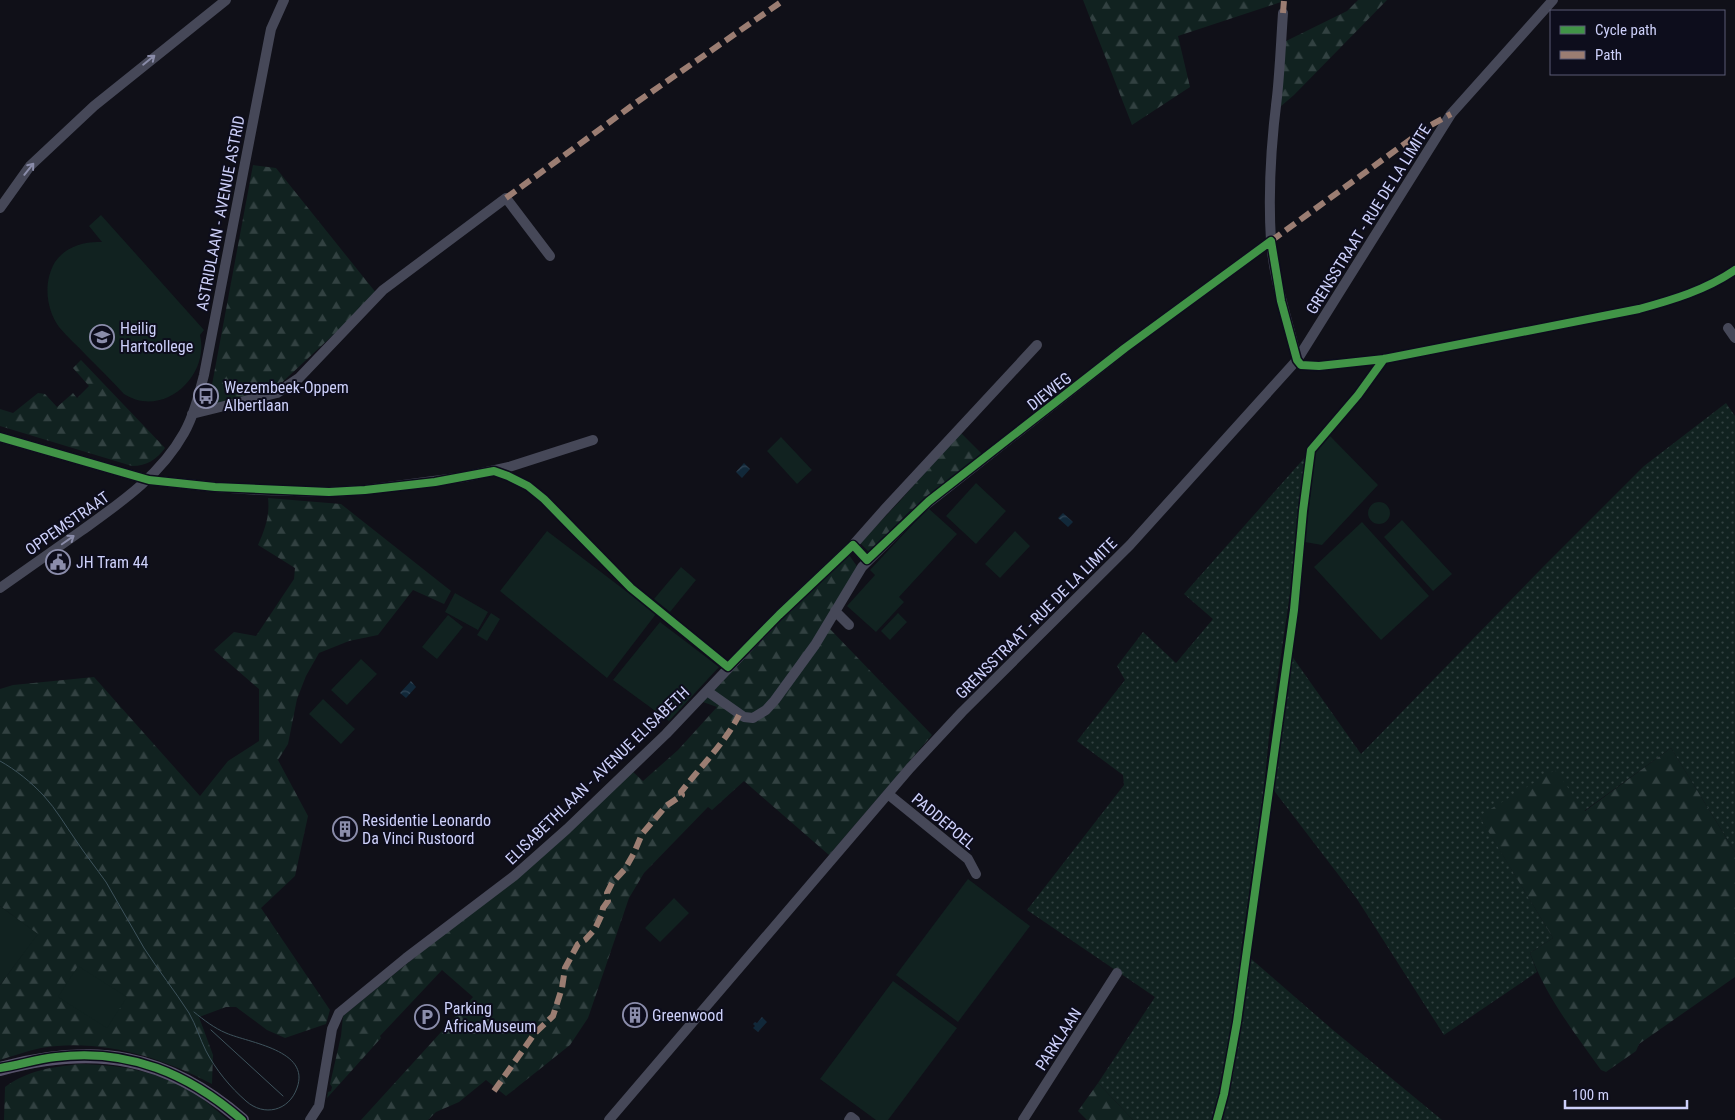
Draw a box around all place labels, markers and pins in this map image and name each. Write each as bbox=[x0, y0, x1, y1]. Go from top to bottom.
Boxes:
place label: Heilig Hartcollege bbox=[120, 319, 193, 356]
school or university icon: Heilig Hartcollege bbox=[89, 324, 115, 350]
place label: Wezembeek-Oppem Albertlaan bbox=[224, 378, 349, 415]
bus stop icon: Wezembeek-Oppem Albertlaan bbox=[193, 383, 219, 409]
public building icon: JH Tram 44 bbox=[45, 549, 71, 575]
place label: JH Tram 44 bbox=[76, 553, 149, 572]
place label: Residentie Leonardo Da Vinci Rustoord bbox=[362, 811, 491, 848]
building icon: Residentie Leonardo Da Vinci Rustoord bbox=[332, 816, 358, 842]
place label: Parking AfricaMuseum bbox=[444, 999, 536, 1036]
building icon: Greenwood bbox=[622, 1002, 648, 1028]
parking icon: Parking AfricaMuseum bbox=[414, 1004, 440, 1030]
place label: Greenwood bbox=[652, 1006, 723, 1025]

